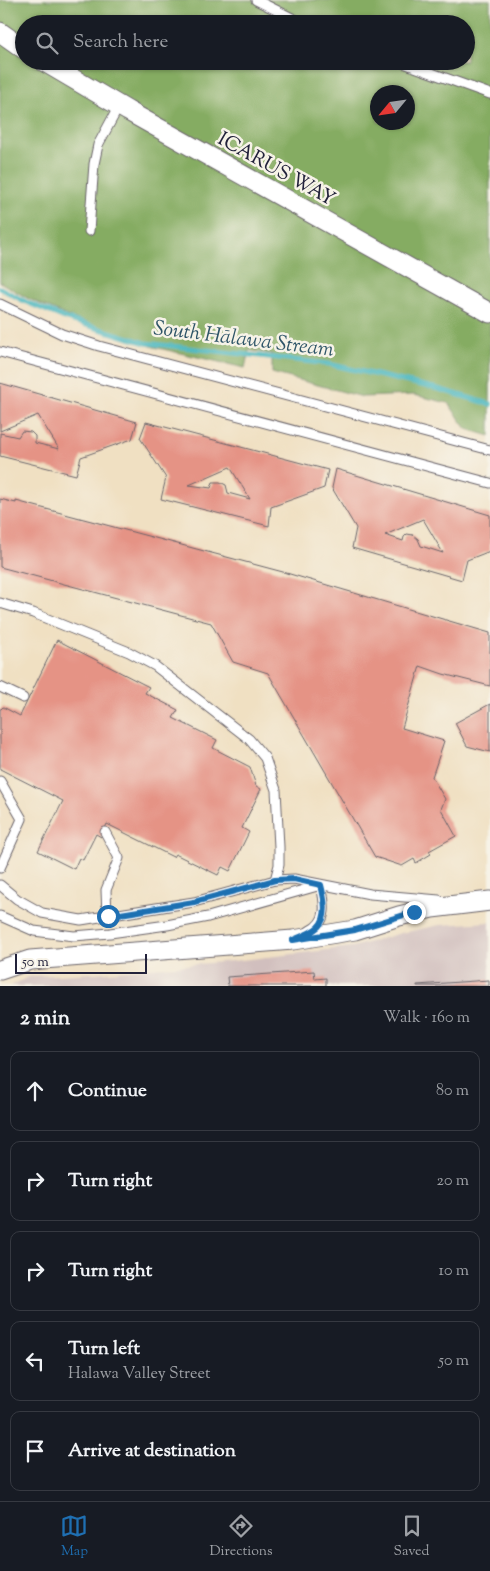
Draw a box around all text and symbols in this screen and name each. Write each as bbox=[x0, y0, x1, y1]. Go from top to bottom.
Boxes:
search box bbox=[15, 15, 475, 70]
icon: search bbox=[33, 29, 61, 57]
text: Search here bbox=[73, 29, 168, 56]
north arrow bbox=[370, 85, 415, 130]
street label: ICARUS WAY bbox=[212, 126, 340, 215]
water label: South Hālawa Stream bbox=[152, 314, 336, 366]
route end bbox=[403, 901, 426, 924]
route start bbox=[97, 905, 120, 928]
scale bar bbox=[15, 951, 148, 974]
text: 50 m bbox=[22, 953, 49, 973]
text: 2 min bbox=[20, 1004, 70, 1034]
text: Walk · 160 m bbox=[383, 1007, 470, 1030]
icon: ahead bbox=[21, 1077, 49, 1105]
text: Continue bbox=[68, 1078, 147, 1105]
text: 80 m bbox=[436, 1080, 469, 1103]
icon: right bbox=[21, 1167, 49, 1195]
text: Turn right bbox=[68, 1168, 152, 1195]
text: 20 m bbox=[436, 1170, 469, 1193]
icon: right bbox=[21, 1257, 49, 1285]
text: Turn right bbox=[68, 1258, 152, 1285]
text: 10 m bbox=[439, 1260, 469, 1283]
text: Turn left bbox=[68, 1336, 140, 1363]
icon: left bbox=[21, 1347, 49, 1375]
text: 50 m bbox=[438, 1350, 469, 1373]
text: Halawa Valley Street bbox=[68, 1363, 210, 1386]
icon: arrive bbox=[21, 1437, 49, 1465]
text: Arrive at destination bbox=[68, 1438, 236, 1465]
tab: Map bbox=[60, 1512, 88, 1562]
tab: Directions bbox=[209, 1512, 273, 1562]
tab: Saved bbox=[394, 1512, 429, 1562]

